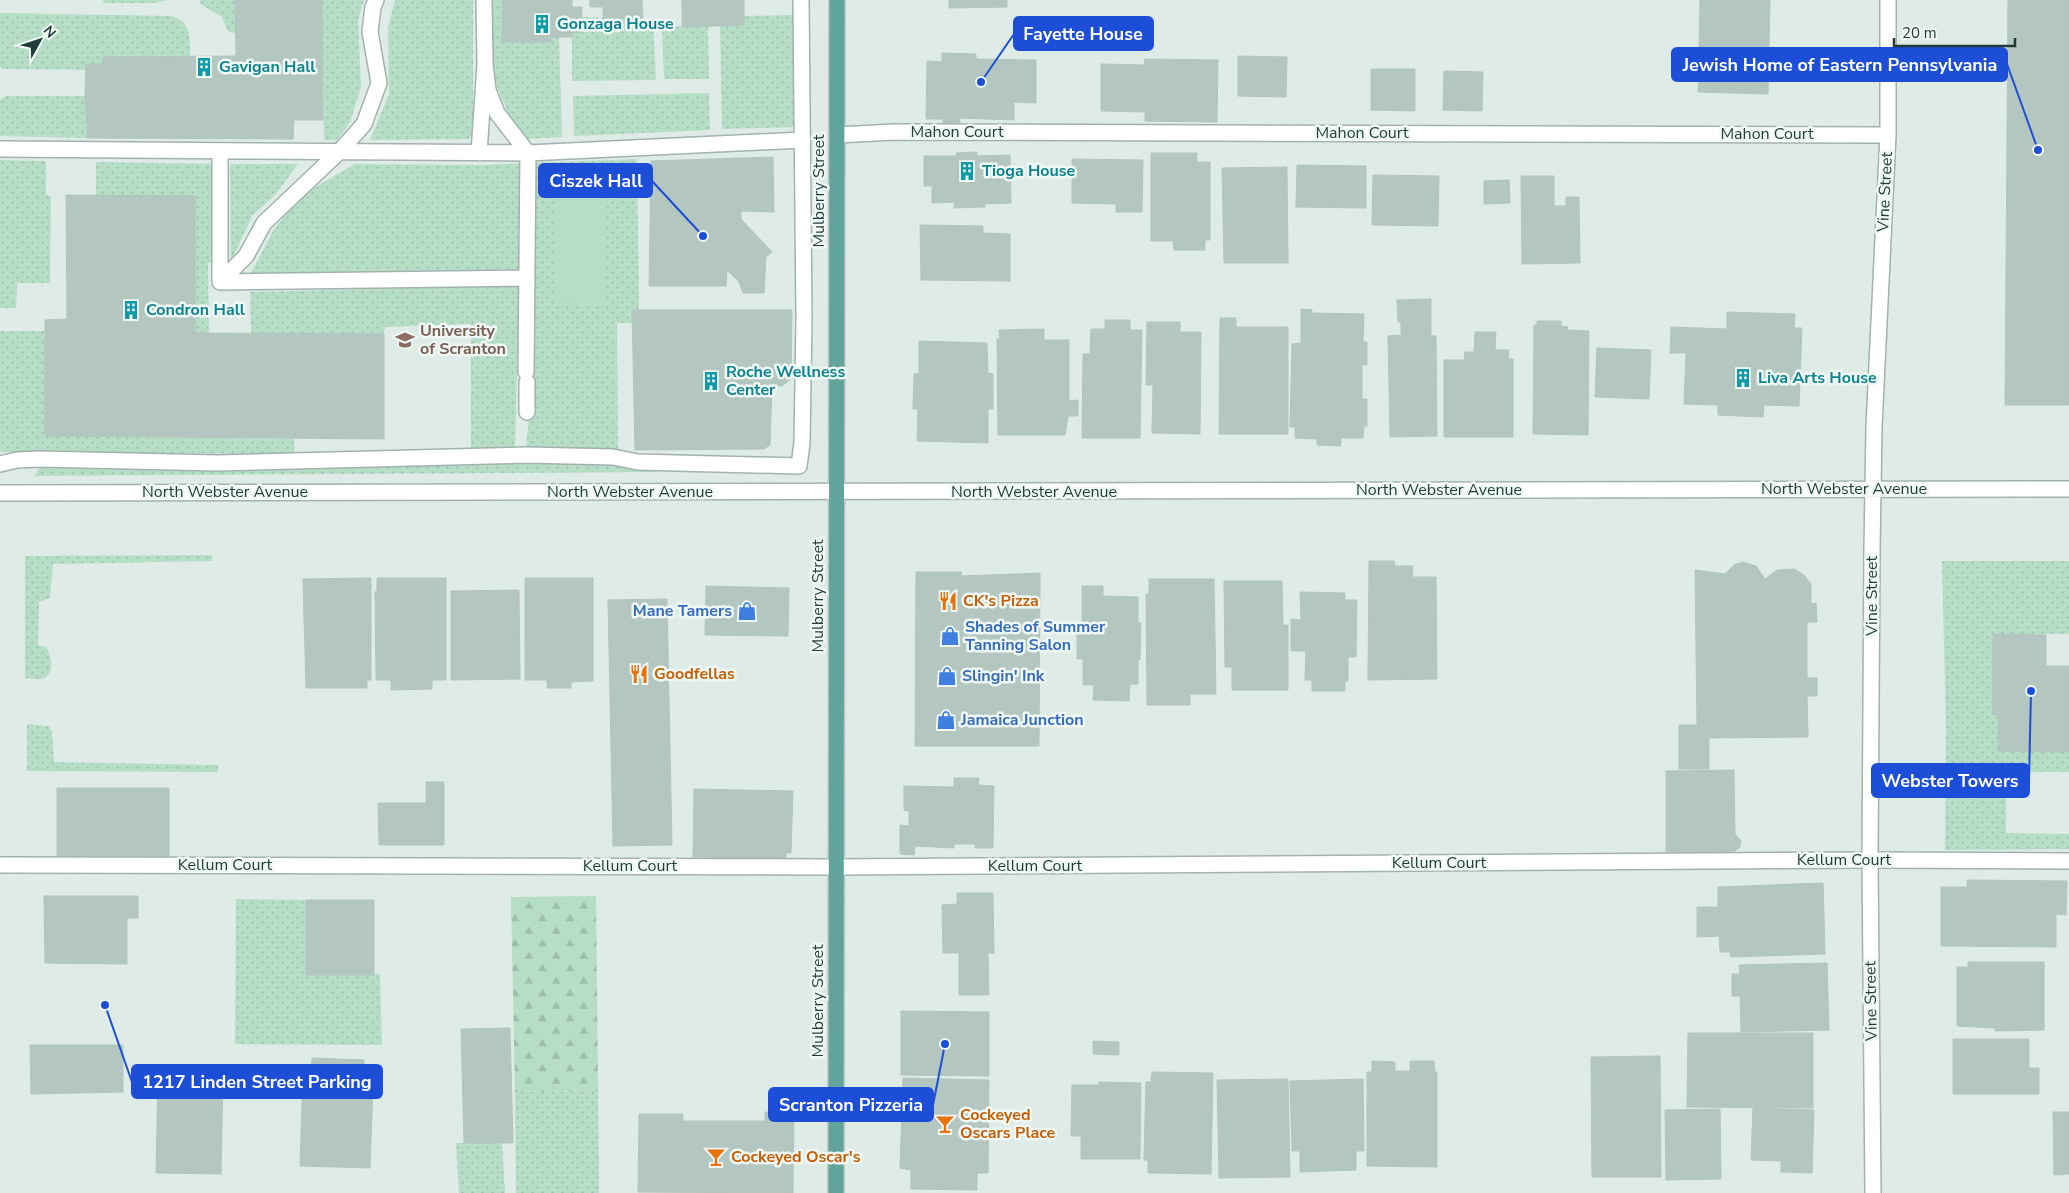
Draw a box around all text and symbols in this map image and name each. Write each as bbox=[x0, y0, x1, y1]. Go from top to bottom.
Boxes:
building icon: Gonzaga House bbox=[531, 13, 553, 35]
place label: Gonzaga House bbox=[557, 13, 674, 35]
north arrow bbox=[15, 15, 65, 65]
scale bar bbox=[1894, 15, 2015, 47]
callout: Fayette House bbox=[1014, 17, 1153, 50]
text: N bbox=[39, 22, 60, 42]
text: Fayette House bbox=[1023, 22, 1143, 46]
text: 20 m bbox=[1902, 23, 1937, 43]
callout: Jewish Home of Eastern Pennsylvania bbox=[1672, 48, 2007, 81]
text: Jewish Home of Eastern Pennsylvania bbox=[1682, 53, 1997, 77]
building icon: Gavigan Hall bbox=[193, 56, 215, 78]
place label: Gavigan Hall bbox=[219, 56, 315, 78]
street label: Mahon Court bbox=[910, 121, 1004, 143]
street label: Mahon Court bbox=[1315, 122, 1409, 144]
street label: Mahon Court bbox=[1720, 123, 1814, 145]
street label: Mulberry Street bbox=[808, 134, 830, 248]
street label: Vine Street bbox=[1872, 151, 1898, 234]
building icon: Tioga House bbox=[956, 160, 978, 182]
place label: Tioga House bbox=[982, 160, 1076, 182]
callout: Ciszek Hall bbox=[539, 164, 652, 197]
text: Ciszek Hall bbox=[549, 169, 643, 193]
building icon: Condron Hall bbox=[120, 299, 142, 321]
place label: Condron Hall bbox=[146, 299, 245, 321]
place label: University of Scranton bbox=[420, 320, 506, 360]
school or university icon: University of Scranton bbox=[394, 329, 416, 351]
place label: Roche Wellness Center bbox=[726, 361, 845, 401]
building icon: Liva Arts House bbox=[1732, 367, 1754, 389]
place label: Liva Arts House bbox=[1758, 367, 1877, 389]
building icon: Roche Wellness Center bbox=[700, 370, 722, 392]
street label: North Webster Avenue bbox=[1761, 478, 1927, 500]
street label: North Webster Avenue bbox=[1356, 479, 1522, 501]
street label: North Webster Avenue bbox=[142, 481, 308, 503]
street label: North Webster Avenue bbox=[547, 481, 713, 503]
street label: North Webster Avenue bbox=[951, 481, 1117, 503]
street label: Mulberry Street bbox=[807, 539, 829, 653]
street label: Vine Street bbox=[1861, 556, 1883, 637]
restaurant icon: CK's Pizza bbox=[937, 590, 959, 612]
place label: CK's Pizza bbox=[963, 590, 1039, 612]
place label: Mane Tamers bbox=[633, 600, 732, 622]
shop icon: Mane Tamers bbox=[736, 600, 758, 622]
place label: Shades of Summer Tanning Salon bbox=[965, 616, 1106, 656]
shop icon: Shades of Summer Tanning Salon bbox=[939, 625, 961, 647]
restaurant icon: Goodfellas bbox=[628, 663, 650, 685]
place label: Goodfellas bbox=[654, 663, 735, 685]
shop icon: Slingin' Ink bbox=[936, 665, 958, 687]
place label: Slingin' Ink bbox=[962, 665, 1045, 687]
shop icon: Jamaica Junction bbox=[935, 709, 957, 731]
place label: Jamaica Junction bbox=[960, 709, 1084, 731]
callout: Webster Towers bbox=[1872, 764, 2029, 797]
text: Webster Towers bbox=[1881, 769, 2019, 793]
street label: Kellum Court bbox=[1797, 849, 1892, 871]
street label: Kellum Court bbox=[1392, 852, 1487, 874]
street label: Kellum Court bbox=[178, 854, 273, 876]
street label: Kellum Court bbox=[583, 855, 678, 877]
street label: Kellum Court bbox=[988, 855, 1083, 877]
street label: Mulberry Street bbox=[807, 944, 829, 1058]
street label: Vine Street bbox=[1859, 960, 1883, 1042]
callout: 1217 Linden Street Parking bbox=[132, 1065, 382, 1098]
text: 1217 Linden Street Parking bbox=[142, 1070, 372, 1094]
callout: Scranton Pizzeria bbox=[769, 1088, 933, 1121]
text: Scranton Pizzeria bbox=[779, 1093, 923, 1117]
place label: Cockeyed Oscars Place bbox=[960, 1104, 1056, 1144]
bar icon: Cockeyed Oscars Place bbox=[934, 1113, 956, 1135]
bar icon: Cockeyed Oscar's bbox=[705, 1146, 727, 1168]
place label: Cockeyed Oscar's bbox=[731, 1146, 861, 1168]

